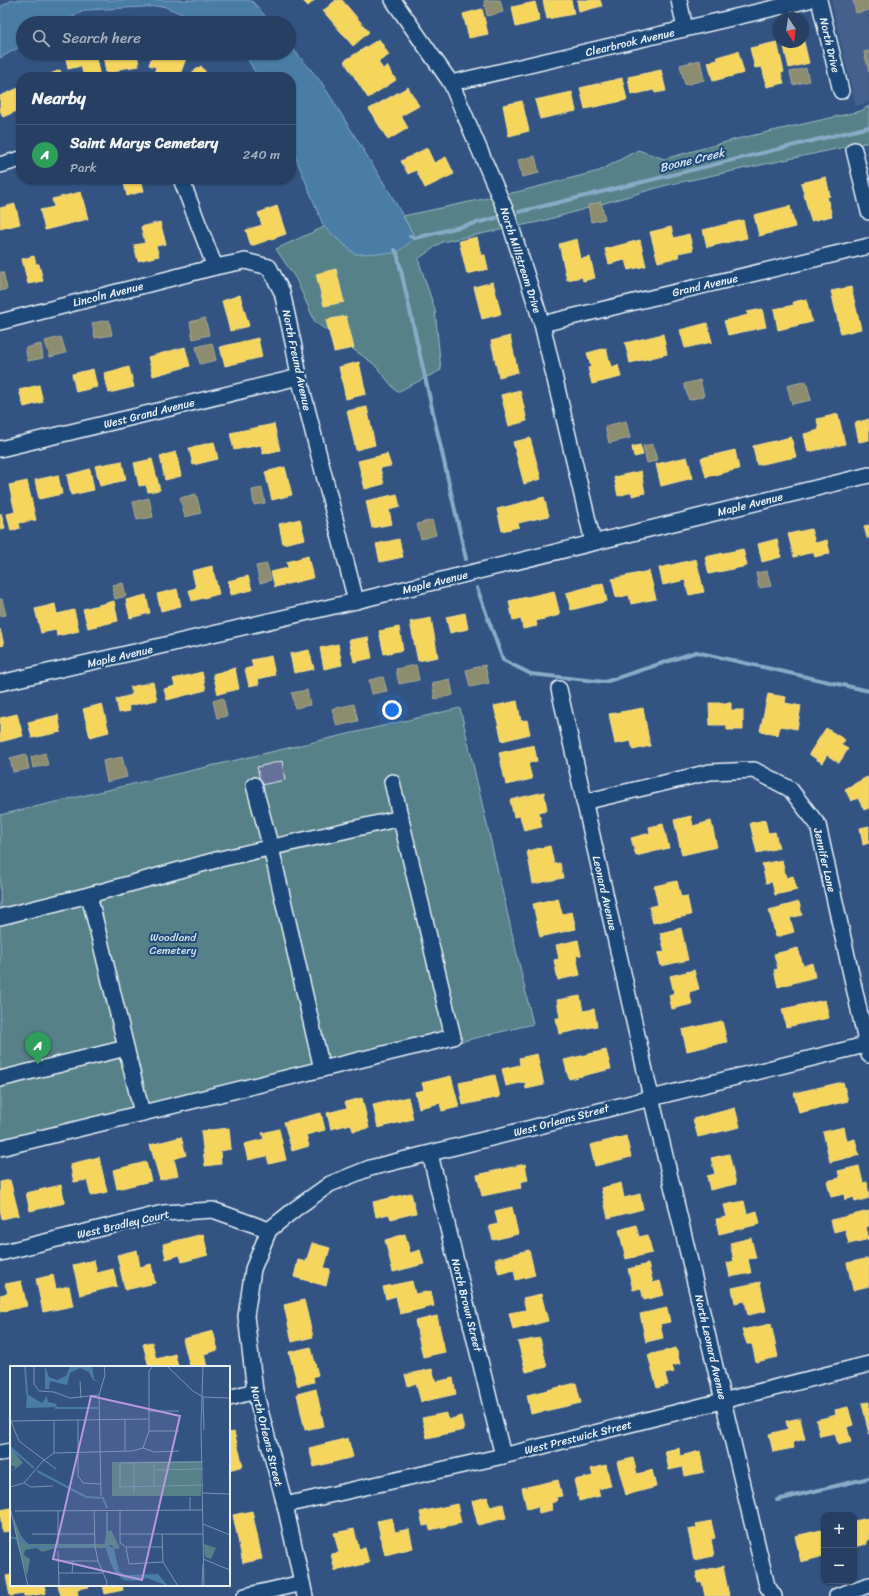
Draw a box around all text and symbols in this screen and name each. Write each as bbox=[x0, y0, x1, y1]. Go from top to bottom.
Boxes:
north arrow bbox=[773, 12, 809, 48]
search box bbox=[16, 16, 296, 60]
street label: North Drive bbox=[814, 16, 845, 75]
street label: Clearbrook Avenue bbox=[584, 23, 677, 62]
text: Search here bbox=[62, 25, 141, 51]
icon: search bbox=[30, 27, 52, 49]
text: Nearby bbox=[32, 83, 86, 113]
text: Saint Marys Cemetery bbox=[70, 130, 218, 156]
water label: Boone Creek bbox=[657, 141, 727, 179]
text: A bbox=[41, 143, 49, 166]
text: 240 m bbox=[243, 143, 280, 166]
text: Park bbox=[70, 156, 97, 179]
street label: North Millstream Drive bbox=[494, 205, 547, 316]
street label: Grand Avenue bbox=[670, 269, 740, 302]
street label: Lincoln Avenue bbox=[71, 276, 146, 312]
street label: North Freund Avenue bbox=[277, 308, 317, 413]
street label: West Grand Avenue bbox=[101, 393, 197, 434]
street label: Maple Avenue bbox=[715, 487, 785, 522]
street label: Maple Avenue bbox=[400, 565, 470, 600]
street label: Maple Avenue bbox=[85, 640, 155, 673]
your location bbox=[382, 700, 402, 720]
street label: Jennifer Lane bbox=[808, 825, 841, 894]
street label: Leonard Avenue bbox=[587, 854, 622, 933]
park label: Woodland Cemetery bbox=[150, 928, 197, 960]
pin: A bbox=[25, 1032, 51, 1065]
street label: West Orleans Street bbox=[511, 1098, 612, 1142]
street label: West Bradley Court bbox=[75, 1205, 171, 1244]
street label: North Brown Street bbox=[446, 1256, 487, 1354]
street label: North Leonard Avenue bbox=[689, 1293, 732, 1402]
inset map bbox=[10, 1366, 230, 1586]
street label: North Orleans Street bbox=[245, 1384, 288, 1489]
street label: West Prestwick Street bbox=[522, 1415, 634, 1460]
map controls bbox=[821, 1512, 857, 1584]
button: + bbox=[821, 1512, 857, 1548]
button: − bbox=[821, 1548, 857, 1584]

